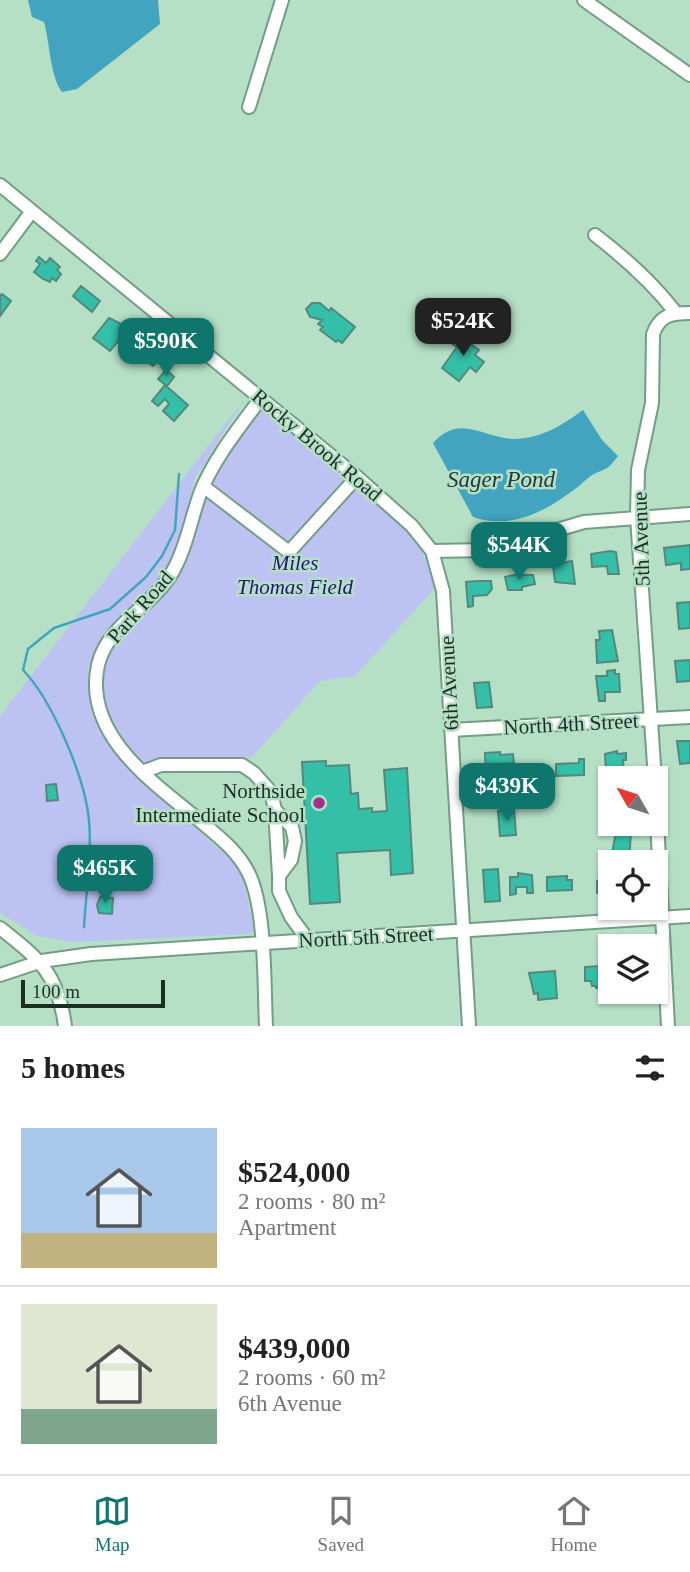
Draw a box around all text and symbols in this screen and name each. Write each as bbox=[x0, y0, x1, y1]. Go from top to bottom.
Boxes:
pin: $524K bbox=[414, 298, 512, 358]
text: $524K bbox=[431, 308, 495, 333]
pin: $590K bbox=[117, 318, 215, 378]
text: $590K bbox=[134, 328, 198, 353]
street label: Rocky Brook Road bbox=[247, 384, 387, 507]
water label: Sager Pond bbox=[447, 467, 555, 492]
street label: 5th Avenue bbox=[627, 491, 655, 587]
pin: $544K bbox=[470, 522, 568, 582]
text: $544K bbox=[487, 532, 551, 557]
park label: Miles Thomas Field bbox=[237, 551, 354, 599]
street label: Park Road bbox=[102, 566, 178, 648]
street label: 6th Avenue bbox=[435, 635, 463, 731]
street label: North 4th Street bbox=[503, 708, 639, 740]
pin: $439K bbox=[458, 764, 556, 823]
north arrow bbox=[598, 766, 668, 836]
map controls bbox=[598, 766, 668, 1004]
text: $439K bbox=[475, 773, 539, 798]
place label: Northside Intermediate School bbox=[135, 779, 305, 827]
marker: Northside Intermediate School bbox=[311, 795, 327, 811]
pin: $465K bbox=[56, 846, 154, 905]
button: locate bbox=[598, 850, 668, 920]
text: $465K bbox=[73, 855, 137, 880]
street label: North 5th Street bbox=[298, 921, 434, 953]
button: layers bbox=[598, 934, 668, 1004]
scale bar bbox=[21, 977, 164, 1009]
text: 100 m bbox=[32, 981, 80, 1002]
icon: filters bbox=[631, 1049, 669, 1087]
text: 5 homes bbox=[21, 1051, 125, 1084]
text: $524,000 bbox=[238, 1155, 351, 1188]
icon: home bbox=[77, 1156, 161, 1240]
text: 2 rooms · 80 m² bbox=[238, 1189, 385, 1214]
text: Apartment bbox=[238, 1215, 336, 1240]
text: $439,000 bbox=[238, 1331, 351, 1364]
icon: home bbox=[77, 1332, 161, 1416]
text: 2 rooms · 60 m² bbox=[238, 1365, 385, 1390]
text: 6th Avenue bbox=[238, 1391, 342, 1416]
tab: Map bbox=[93, 1492, 131, 1556]
tab: Saved bbox=[318, 1492, 364, 1556]
tab: Home bbox=[550, 1492, 597, 1556]

